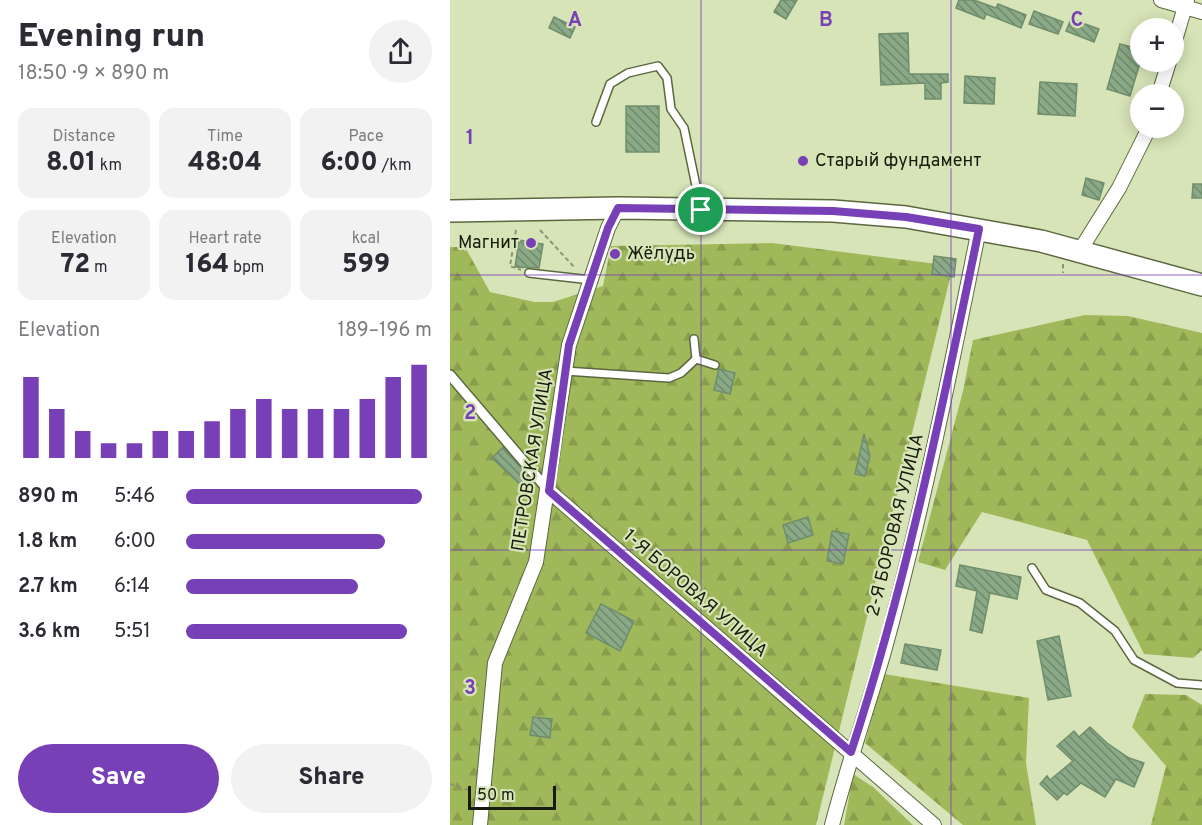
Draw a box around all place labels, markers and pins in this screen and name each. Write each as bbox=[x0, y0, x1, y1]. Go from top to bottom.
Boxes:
place label: Старый фундамент bbox=[815, 150, 981, 173]
marker: Старый фундамент bbox=[796, 154, 810, 168]
pin bbox=[675, 184, 726, 235]
place label: Магнит bbox=[458, 232, 519, 255]
marker: Магнит bbox=[524, 236, 538, 250]
place label: Жёлудь bbox=[627, 243, 695, 266]
marker: Жёлудь bbox=[608, 247, 622, 261]

